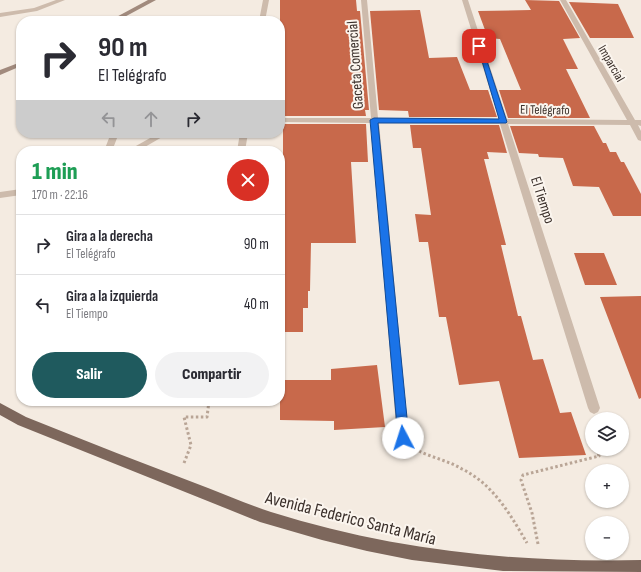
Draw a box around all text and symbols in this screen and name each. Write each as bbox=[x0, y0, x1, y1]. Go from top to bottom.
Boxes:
street label: Gaceta Comercial bbox=[343, 20, 368, 110]
pin bbox=[462, 29, 496, 63]
text: 90 m bbox=[98, 31, 148, 64]
icon: right bbox=[32, 32, 84, 84]
icon: arrive bbox=[468, 35, 490, 57]
street label: Imparcial bbox=[594, 42, 628, 85]
text: El Telégrafo bbox=[98, 65, 167, 86]
street label: El Telégrafo bbox=[520, 102, 570, 118]
icon: left bbox=[98, 108, 120, 130]
icon: ahead bbox=[140, 108, 162, 130]
icon: right bbox=[182, 108, 204, 130]
text: 1 min bbox=[32, 157, 78, 186]
button: close bbox=[227, 159, 269, 201]
street label: El Tiempo bbox=[526, 174, 559, 226]
text: 170 m · 22:16 bbox=[32, 187, 88, 203]
text: Gira a la derecha bbox=[66, 227, 153, 246]
icon: right bbox=[32, 234, 54, 256]
text: 90 m bbox=[244, 235, 269, 254]
text: El Telégrafo bbox=[66, 246, 116, 262]
text: Gira a la izquierda bbox=[66, 287, 158, 306]
icon: left bbox=[32, 294, 54, 316]
text: 40 m bbox=[244, 295, 269, 314]
text: El Tiempo bbox=[66, 306, 108, 322]
button: Salir bbox=[32, 352, 147, 398]
button: Compartir bbox=[155, 352, 269, 398]
map controls bbox=[585, 412, 629, 560]
button: layers bbox=[585, 412, 629, 456]
position arrow bbox=[382, 417, 424, 459]
button: + bbox=[585, 464, 629, 508]
street label: Avenida Federico Santa María bbox=[262, 487, 438, 550]
button: − bbox=[585, 516, 629, 560]

